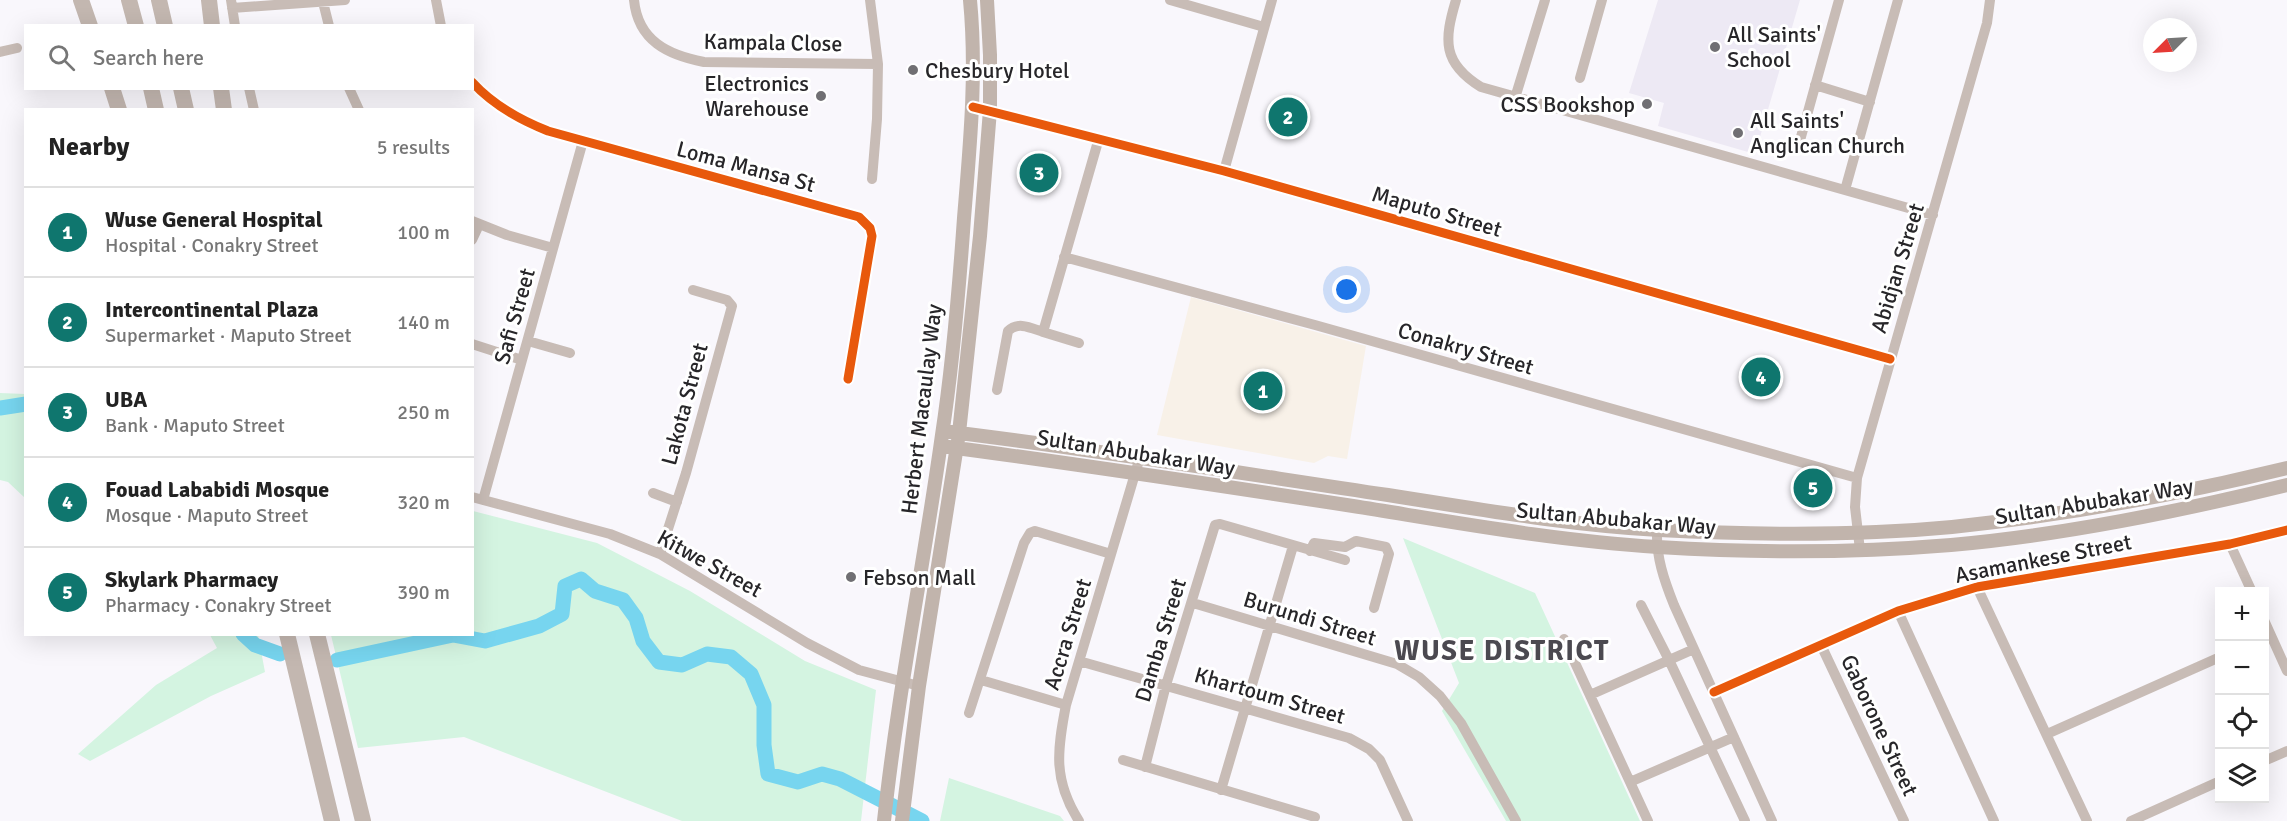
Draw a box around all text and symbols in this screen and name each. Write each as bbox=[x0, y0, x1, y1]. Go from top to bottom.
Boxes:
north arrow bbox=[2143, 18, 2197, 72]
place label: All Saints' School bbox=[1727, 21, 1821, 73]
search box bbox=[24, 24, 474, 90]
street label: Kampala Close bbox=[703, 28, 843, 57]
marker: All Saints' School bbox=[1708, 40, 1722, 54]
icon: search bbox=[45, 41, 78, 74]
text: Search here bbox=[93, 44, 204, 71]
place label: Chesbury Hotel bbox=[925, 57, 1069, 84]
marker: Chesbury Hotel bbox=[906, 63, 920, 77]
place label: Electronics Warehouse bbox=[704, 70, 809, 122]
marker: Electronics Warehouse bbox=[814, 89, 828, 103]
place label: CSS Bookshop bbox=[1500, 91, 1635, 118]
pin: 2 bbox=[1268, 94, 1308, 140]
marker: CSS Bookshop bbox=[1640, 97, 1654, 111]
place label: All Saints' Anglican Church bbox=[1750, 107, 1905, 159]
marker: All Saints' Anglican Church bbox=[1731, 126, 1745, 140]
text: Nearby bbox=[48, 131, 129, 163]
text: 5 results bbox=[377, 135, 450, 160]
street label: Loma Mansa St bbox=[674, 135, 818, 198]
pin: 3 bbox=[1020, 150, 1058, 195]
street label: Maputo Street bbox=[1369, 180, 1505, 243]
street label: Abidjan Street bbox=[1865, 200, 1930, 336]
text: Wuse General Hospital bbox=[105, 206, 323, 233]
text: 1 bbox=[62, 220, 73, 245]
text: 100 m bbox=[397, 220, 450, 245]
text: Hospital · Conakry Street bbox=[105, 233, 319, 258]
street label: Safi Street bbox=[488, 265, 541, 367]
your location bbox=[1332, 275, 1361, 304]
text: Intercontinental Plaza bbox=[105, 296, 319, 323]
street label: Herbert Macaulay Way bbox=[895, 302, 948, 516]
text: 2 bbox=[62, 310, 73, 335]
text: 140 m bbox=[397, 310, 450, 335]
street label: Conakry Street bbox=[1395, 316, 1537, 381]
text: Supermarket · Maputo Street bbox=[105, 323, 352, 348]
street label: Lakota Street bbox=[655, 340, 714, 468]
pin: 4 bbox=[1742, 354, 1780, 400]
pin: 1 bbox=[1244, 368, 1282, 414]
text: UBA bbox=[105, 386, 147, 413]
text: 3 bbox=[62, 400, 73, 425]
text: 250 m bbox=[397, 400, 450, 425]
text: Bank · Maputo Street bbox=[105, 413, 285, 438]
street label: Sultan Abubakar Way bbox=[1035, 424, 1238, 482]
pin: 5 bbox=[1794, 466, 1832, 510]
street label: Sultan Abubakar Way bbox=[1993, 472, 2196, 530]
text: Fouad Lababidi Mosque bbox=[105, 476, 329, 503]
text: 4 bbox=[62, 490, 73, 515]
text: 320 m bbox=[397, 490, 450, 515]
street label: Sultan Abubakar Way bbox=[1515, 496, 1718, 541]
text: Mosque · Maputo Street bbox=[105, 503, 308, 528]
street label: Kitwe Street bbox=[653, 524, 767, 603]
street label: Asamankese Street bbox=[1953, 528, 2134, 589]
place label: Febson Mall bbox=[863, 564, 976, 591]
text: Skylark Pharmacy bbox=[105, 566, 278, 593]
marker: Febson Mall bbox=[844, 570, 858, 584]
street label: Accra Street bbox=[1038, 575, 1097, 693]
street label: Damba Street bbox=[1129, 575, 1192, 705]
text: 5 bbox=[62, 580, 73, 605]
text: 390 m bbox=[397, 580, 450, 605]
street label: Burundi Street bbox=[1240, 586, 1380, 652]
map controls bbox=[2215, 587, 2269, 803]
button: + bbox=[2215, 587, 2269, 641]
text: Pharmacy · Conakry Street bbox=[105, 593, 332, 618]
district label: WUSE DISTRICT bbox=[1394, 634, 1610, 668]
button: − bbox=[2215, 641, 2269, 695]
street label: Gaborone Street bbox=[1835, 650, 1924, 800]
street label: Khartoum Street bbox=[1191, 661, 1349, 730]
button: locate bbox=[2215, 695, 2269, 749]
button: layers bbox=[2215, 749, 2269, 803]

